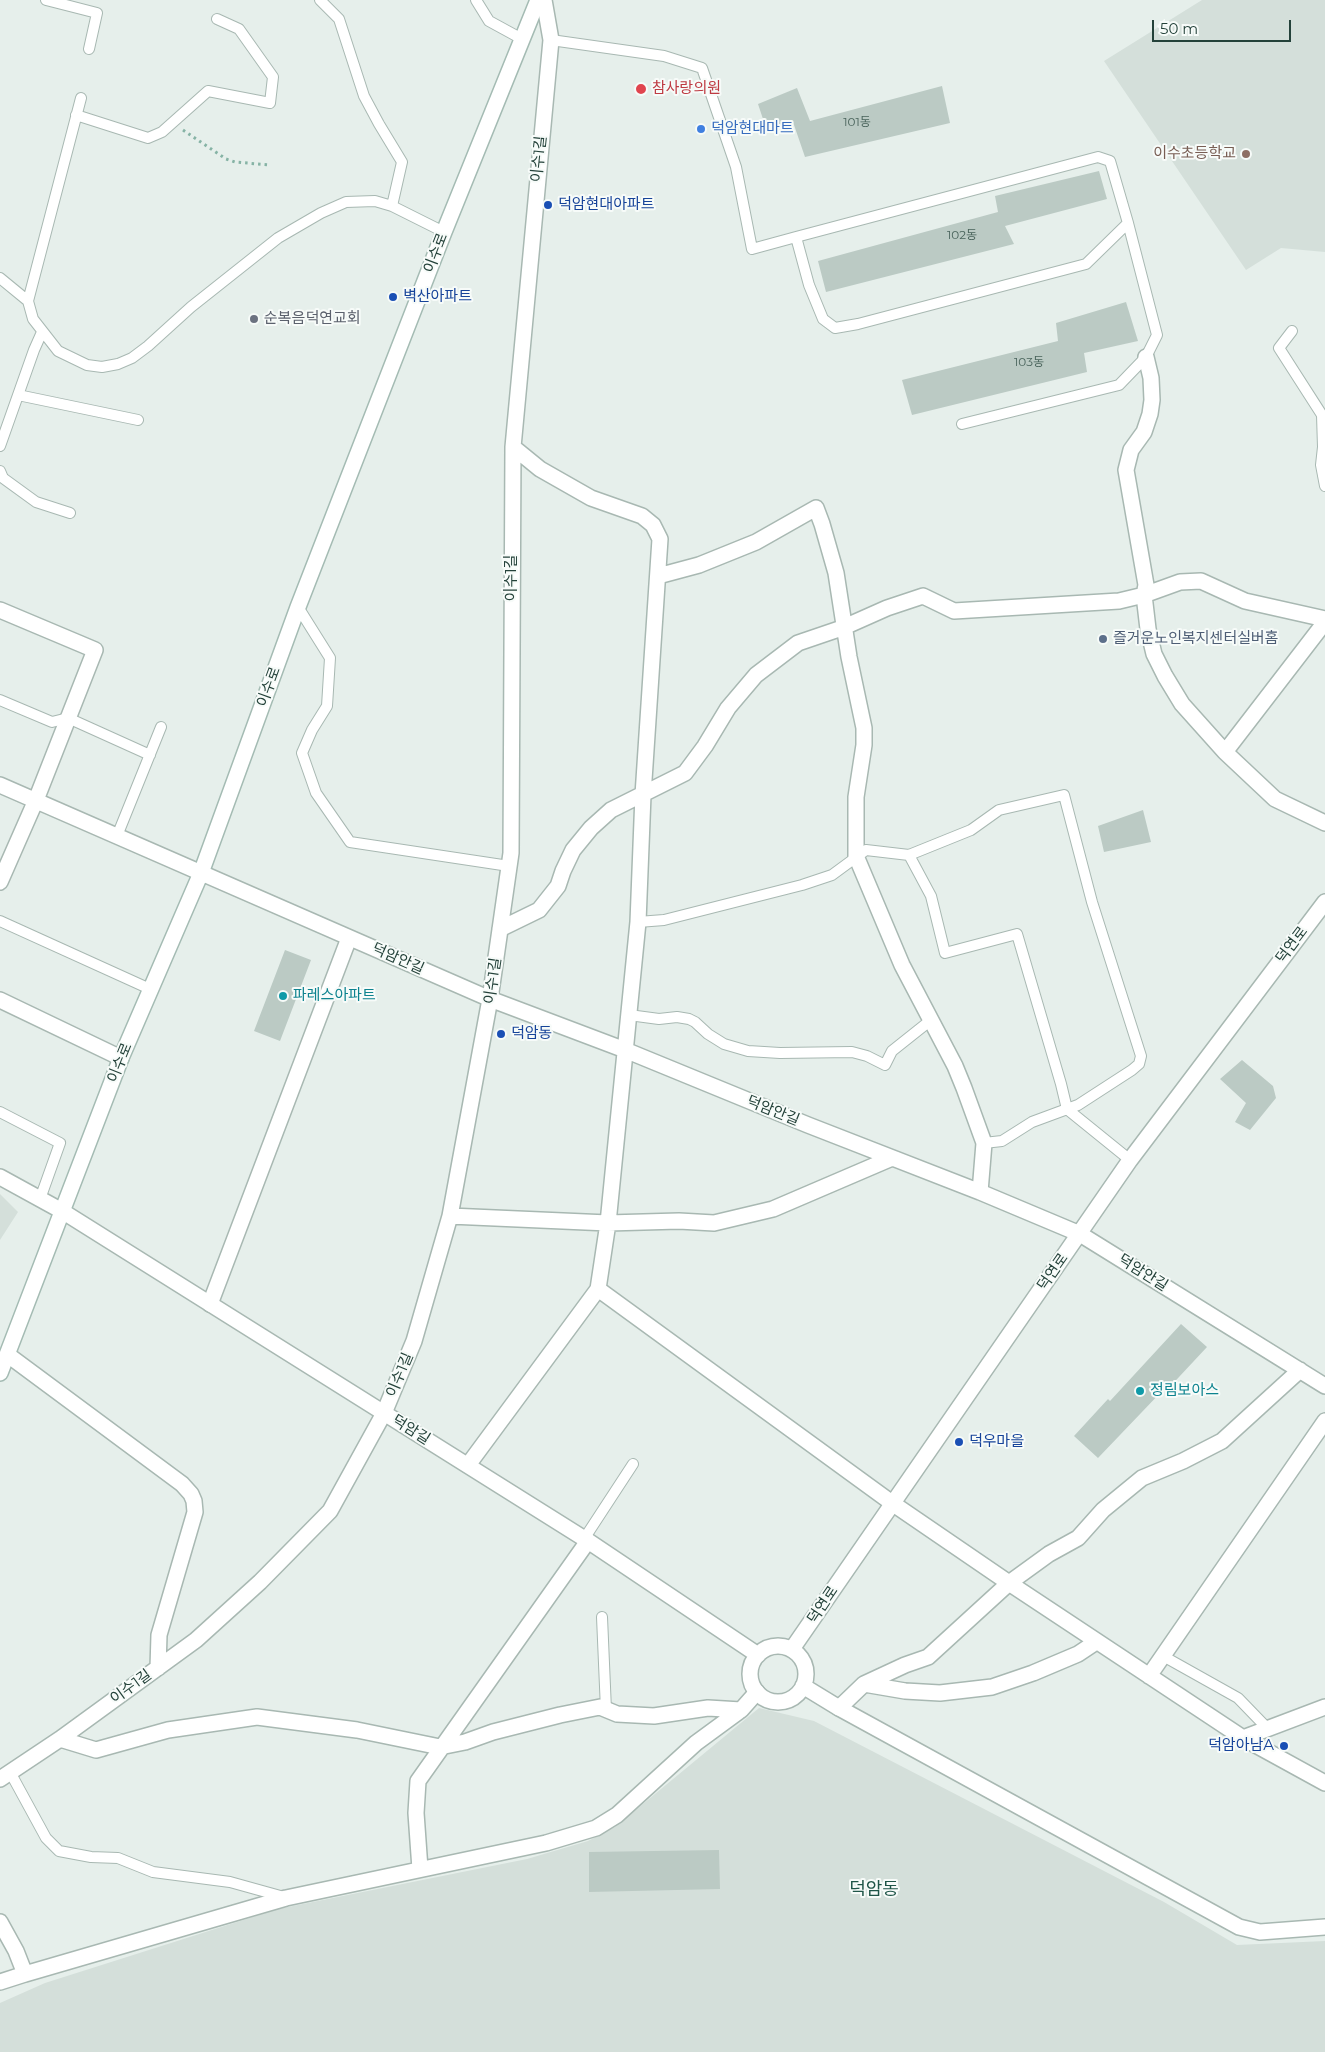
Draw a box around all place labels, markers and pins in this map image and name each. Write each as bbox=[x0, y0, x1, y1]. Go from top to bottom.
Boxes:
place label: 참사랑의원 bbox=[652, 80, 721, 98]
marker: 참사랑의원 bbox=[634, 82, 648, 96]
place label: 덕암현대마트 bbox=[711, 120, 794, 138]
marker: 덕암현대마트 bbox=[695, 123, 707, 135]
place label: 이수초등학교 bbox=[1153, 145, 1236, 163]
marker: 이수초등학교 bbox=[1240, 148, 1252, 160]
place label: 덕암현대아파트 bbox=[558, 196, 655, 214]
marker: 덕암현대아파트 bbox=[542, 199, 554, 211]
place label: 벽산아파트 bbox=[403, 288, 472, 306]
marker: 벽산아파트 bbox=[387, 291, 399, 303]
place label: 순복음덕연교회 bbox=[264, 310, 361, 328]
marker: 순복음덕연교회 bbox=[248, 313, 260, 325]
place label: 즐거운노인복지센터실버홈 bbox=[1113, 630, 1279, 648]
marker: 즐거운노인복지센터실버홈 bbox=[1097, 633, 1109, 645]
place label: 파레스아파트 bbox=[293, 987, 376, 1005]
marker: 파레스아파트 bbox=[277, 990, 289, 1002]
place label: 덕암동 bbox=[511, 1025, 552, 1043]
marker: 덕암동 bbox=[495, 1028, 507, 1040]
place label: 정림보아스 bbox=[1150, 1382, 1219, 1400]
marker: 정림보아스 bbox=[1134, 1385, 1146, 1397]
place label: 덕우마을 bbox=[969, 1433, 1024, 1451]
marker: 덕우마을 bbox=[953, 1436, 965, 1448]
place label: 덕암아남A bbox=[1208, 1737, 1274, 1755]
marker: 덕암아남A bbox=[1278, 1740, 1290, 1752]

